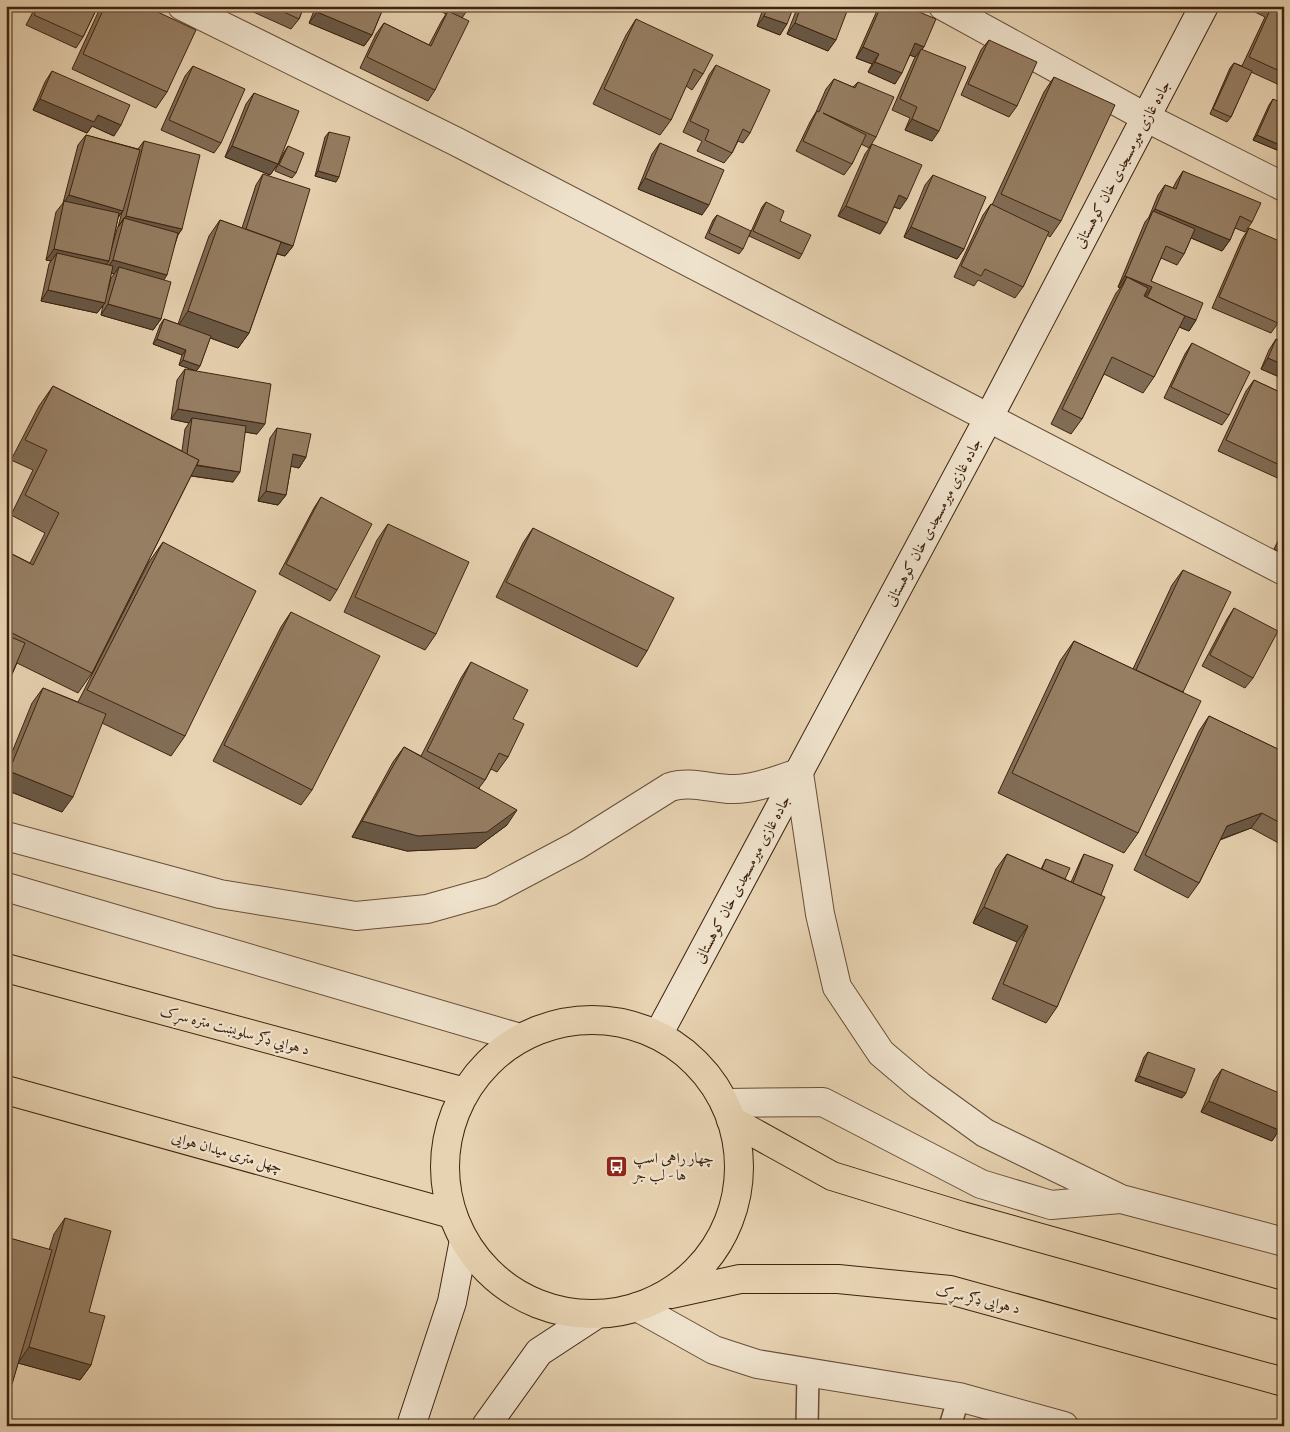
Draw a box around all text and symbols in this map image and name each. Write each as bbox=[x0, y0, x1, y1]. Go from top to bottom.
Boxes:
street label: جاده غازی میرمسجدی خان کوهستانی bbox=[1069, 76, 1175, 252]
street label: جاده غازی میرمسجدی خان کوهستانی bbox=[880, 434, 986, 610]
street label: جاده غازی میرمسجدی خان کوهستانی bbox=[689, 791, 795, 967]
street label: د هوايي ډګر سلویښت متره سړک bbox=[158, 1000, 312, 1062]
street label: چهل متری میدان هوایی bbox=[169, 1127, 285, 1178]
place label: چهار راهی اسپ ها - لب جر bbox=[631, 1148, 714, 1185]
bus stop icon: چهار راهی اسپ ها - لب جر bbox=[605, 1155, 629, 1179]
street label: د هوایی ډګر سړک bbox=[933, 1280, 1022, 1320]

